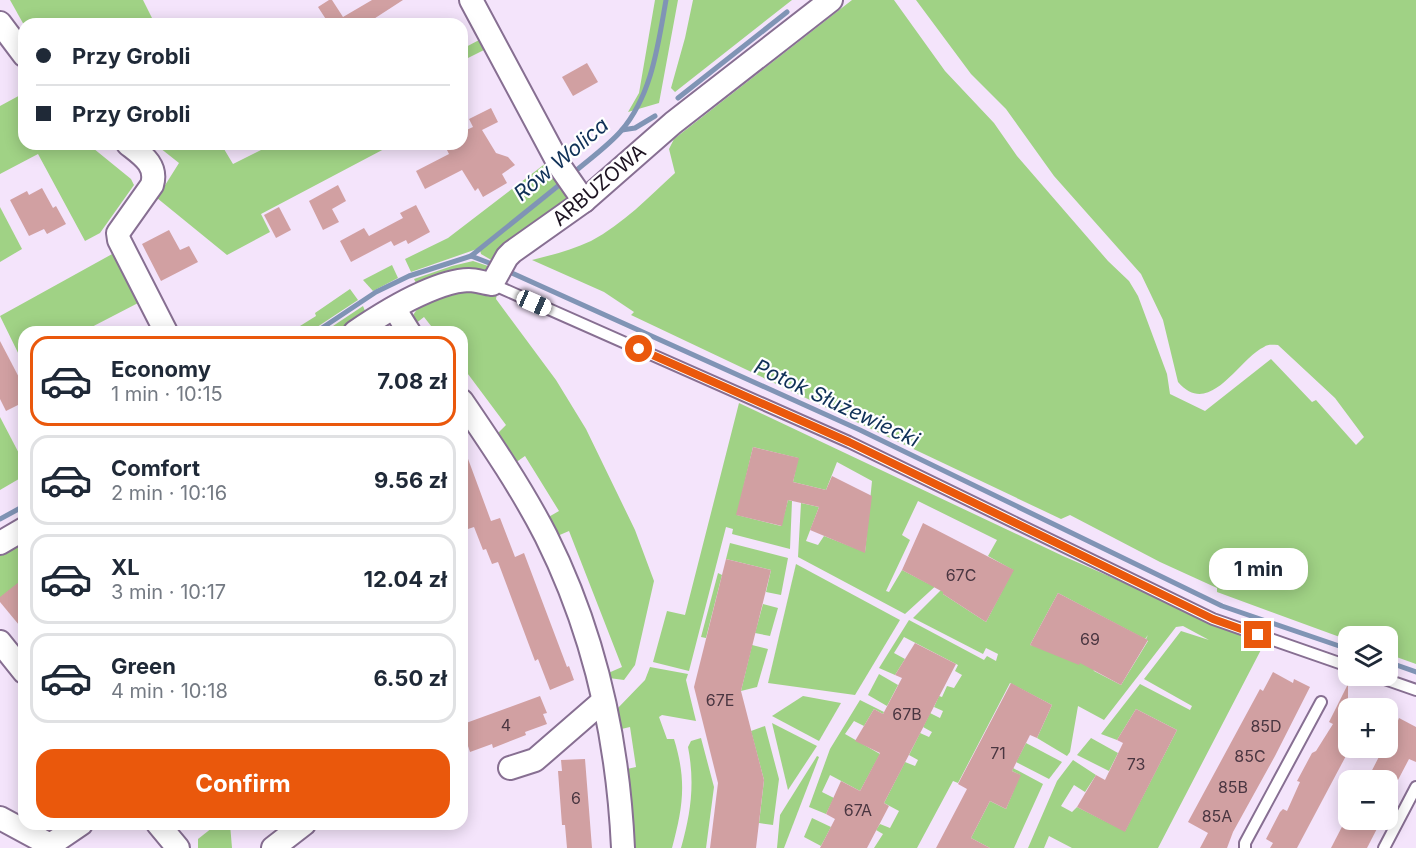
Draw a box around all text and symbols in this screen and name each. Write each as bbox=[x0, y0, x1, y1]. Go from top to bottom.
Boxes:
text: Przy Grobli bbox=[72, 43, 191, 69]
text: Przy Grobli bbox=[72, 101, 191, 127]
water label: Rów Wolica bbox=[509, 112, 613, 206]
street label: ARBUZOWA bbox=[548, 139, 651, 231]
car bbox=[514, 287, 554, 319]
route start bbox=[625, 335, 652, 362]
icon: car bbox=[39, 354, 93, 408]
water label: Potok Służewiecki bbox=[750, 354, 924, 453]
text: Economy bbox=[111, 356, 211, 382]
text: 7.08 zł bbox=[377, 368, 447, 394]
text: 1 min · 10:15 bbox=[111, 382, 223, 406]
icon: car bbox=[39, 453, 93, 507]
text: Comfort bbox=[111, 455, 200, 481]
text: 9.56 zł bbox=[374, 467, 447, 493]
text: 2 min · 10:16 bbox=[111, 481, 227, 505]
callout: 1 min bbox=[1208, 548, 1308, 590]
icon: car bbox=[39, 552, 93, 606]
text: XL bbox=[111, 554, 140, 580]
text: 1 min bbox=[1234, 557, 1283, 581]
house number: 67C bbox=[946, 565, 976, 585]
text: 12.04 zł bbox=[363, 566, 447, 592]
text: 3 min · 10:17 bbox=[111, 580, 226, 604]
route end bbox=[1244, 621, 1271, 648]
map controls bbox=[1338, 626, 1398, 830]
button: layers bbox=[1338, 626, 1398, 686]
house number: 69 bbox=[1080, 629, 1100, 649]
icon: car bbox=[39, 651, 93, 705]
text: Green bbox=[111, 653, 176, 679]
text: 6.50 zł bbox=[373, 665, 447, 691]
text: 4 min · 10:18 bbox=[111, 679, 228, 703]
house number: 67E bbox=[706, 690, 734, 710]
button: + bbox=[1338, 698, 1398, 758]
house number: 67B bbox=[892, 704, 922, 724]
house number: 4 bbox=[501, 715, 511, 735]
house number: 85D bbox=[1250, 716, 1282, 736]
house number: 71 bbox=[990, 743, 1006, 763]
house number: 85C bbox=[1234, 746, 1266, 766]
button: Confirm bbox=[36, 749, 450, 818]
house number: 73 bbox=[1127, 754, 1145, 774]
button: − bbox=[1338, 770, 1398, 830]
house number: 85B bbox=[1218, 777, 1248, 797]
house number: 6 bbox=[571, 788, 581, 808]
house number: 67A bbox=[844, 800, 872, 820]
house number: 85A bbox=[1202, 806, 1232, 826]

